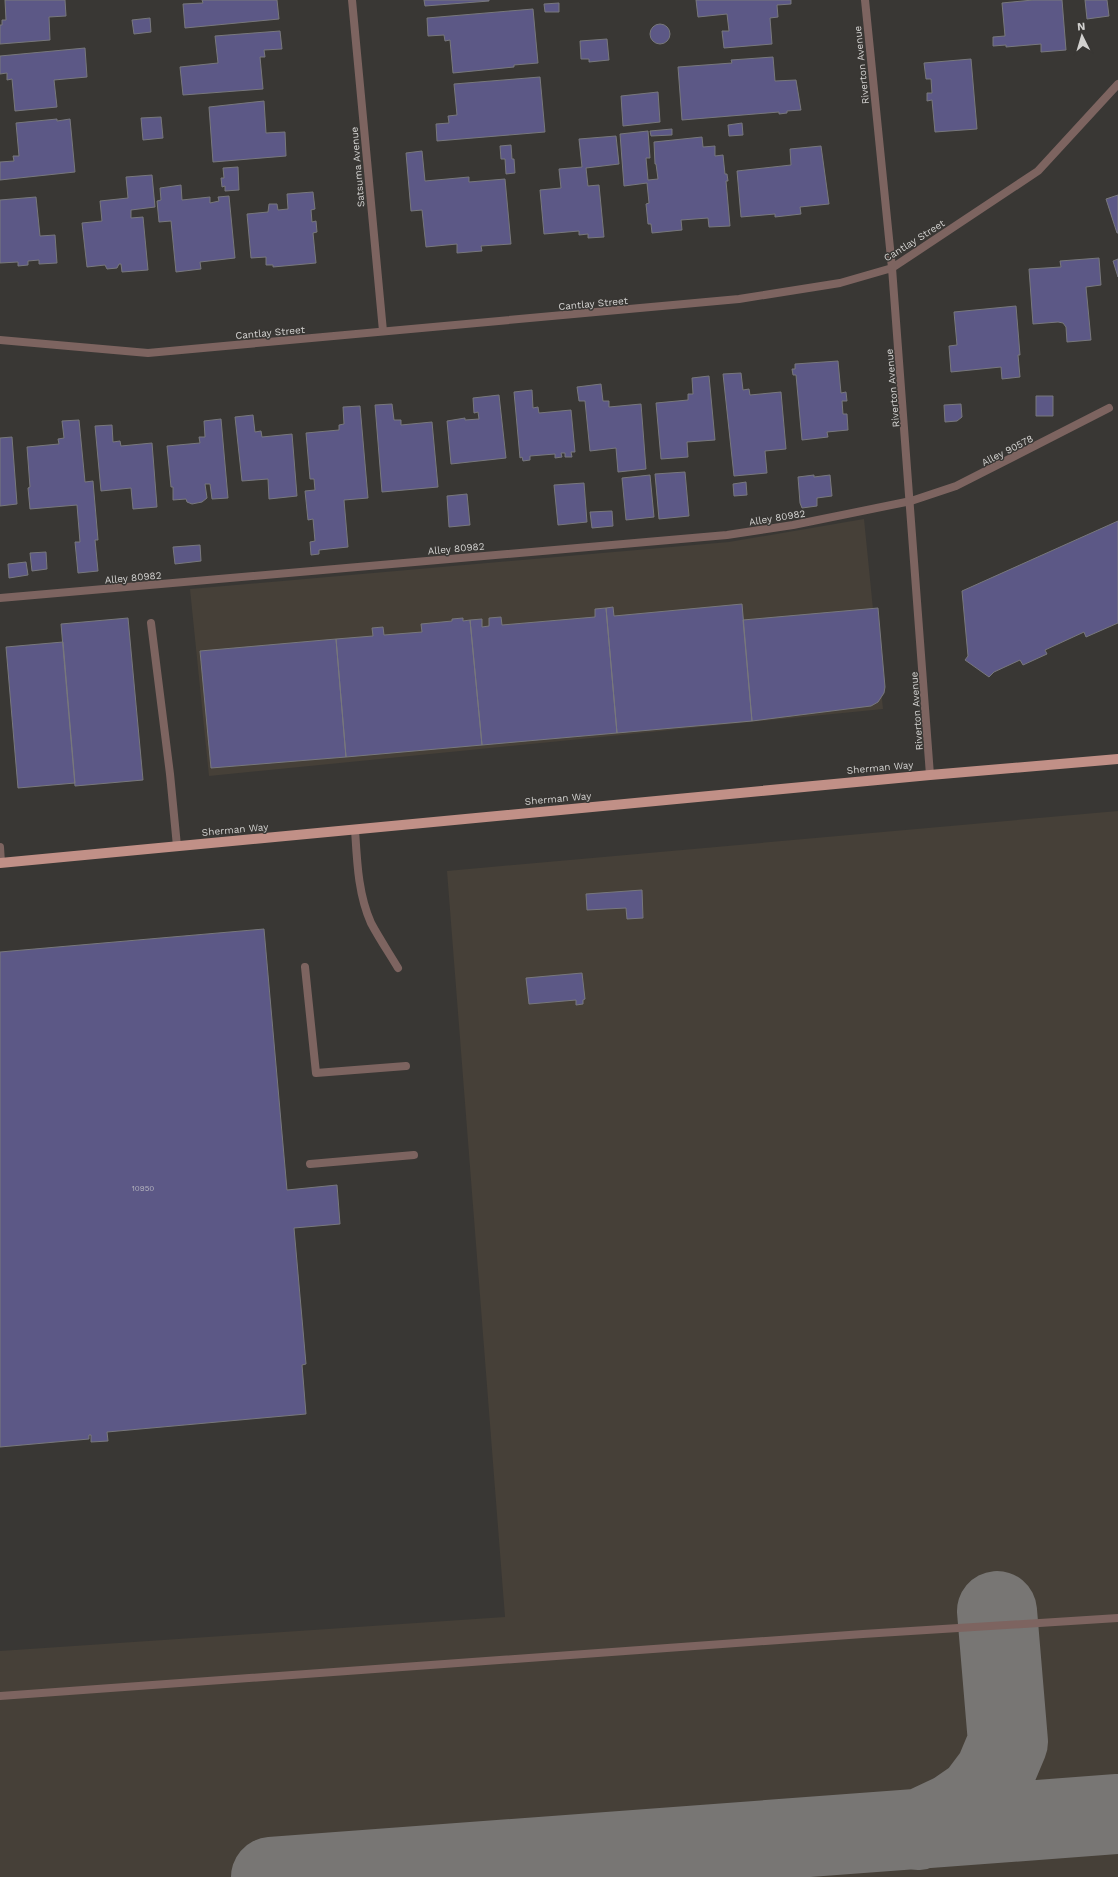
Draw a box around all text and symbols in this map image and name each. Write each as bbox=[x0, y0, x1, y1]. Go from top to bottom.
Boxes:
north arrow bbox=[1062, 16, 1102, 56]
text: N bbox=[1077, 20, 1086, 33]
street label: Riverton Avenue bbox=[852, 25, 871, 105]
street label: Satsuma Avenue bbox=[348, 126, 366, 208]
street label: Cantlay Street bbox=[882, 217, 947, 264]
street label: Cantlay Street bbox=[558, 295, 629, 312]
street label: Cantlay Street bbox=[235, 324, 306, 341]
street label: Riverton Avenue bbox=[884, 348, 901, 428]
street label: Alley 90578 bbox=[980, 433, 1035, 468]
street label: Alley 80982 bbox=[748, 508, 806, 527]
street label: Alley 80982 bbox=[427, 541, 485, 556]
street label: Alley 80982 bbox=[104, 570, 162, 585]
street label: Riverton Avenue bbox=[908, 671, 925, 751]
street label: Sherman Way bbox=[846, 759, 915, 776]
street label: Sherman Way bbox=[524, 790, 593, 807]
street label: Sherman Way bbox=[201, 821, 270, 838]
house number: 10950 bbox=[132, 1184, 154, 1193]

